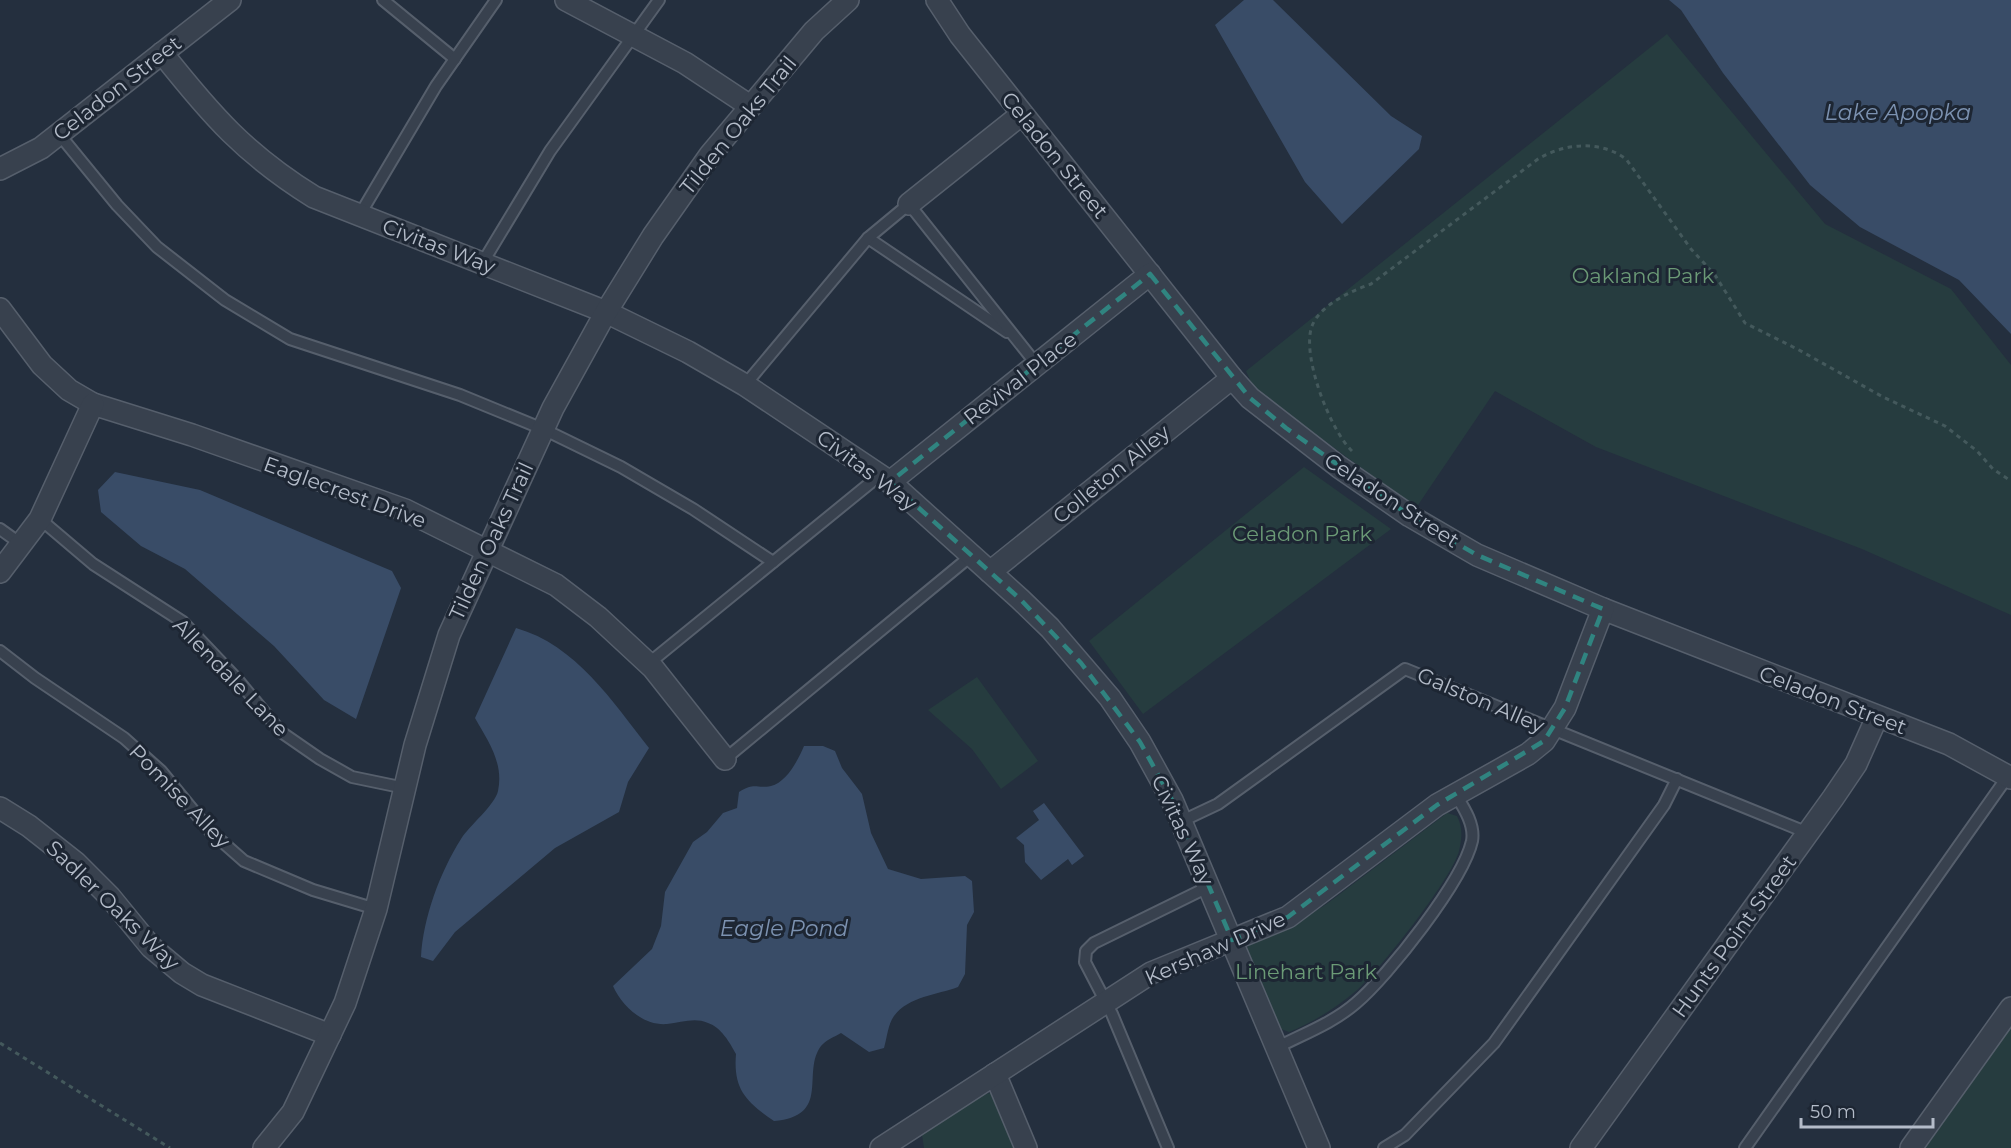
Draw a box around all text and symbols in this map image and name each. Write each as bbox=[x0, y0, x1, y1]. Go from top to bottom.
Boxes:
street label: Celadon Street bbox=[48, 30, 186, 146]
street label: Tilden Oaks Trail bbox=[674, 51, 802, 199]
street label: Celadon Street bbox=[996, 87, 1114, 223]
water label: Lake Apopka bbox=[1825, 99, 1971, 126]
street label: Civitas Way bbox=[379, 213, 500, 279]
park label: Oakland Park bbox=[1572, 263, 1715, 288]
street label: Revival Place bbox=[958, 326, 1082, 430]
street label: Colleton Alley bbox=[1048, 419, 1175, 529]
street label: Civitas Way bbox=[812, 424, 923, 516]
street label: Celadon Street bbox=[1320, 447, 1464, 553]
street label: Eaglecrest Drive bbox=[260, 451, 430, 533]
street label: Tilden Oaks Trail bbox=[444, 458, 538, 624]
park label: Celadon Park bbox=[1232, 521, 1373, 546]
street label: Allendale Lane bbox=[168, 612, 294, 742]
street label: Celadon Street bbox=[1756, 660, 1910, 740]
street label: Galston Alley bbox=[1414, 662, 1549, 738]
street label: Pomise Alley bbox=[124, 739, 236, 854]
street label: Civitas Way bbox=[1146, 771, 1220, 890]
street label: Sadler Oaks Way bbox=[41, 835, 185, 975]
street label: Hunts Point Street bbox=[1667, 850, 1801, 1022]
street label: Kershaw Drive bbox=[1141, 906, 1289, 990]
water label: Eagle Pond bbox=[720, 915, 848, 942]
park label: Linehart Park bbox=[1235, 959, 1378, 984]
scale bar bbox=[1801, 1091, 1933, 1129]
text: 50 m bbox=[1810, 1101, 1856, 1123]

